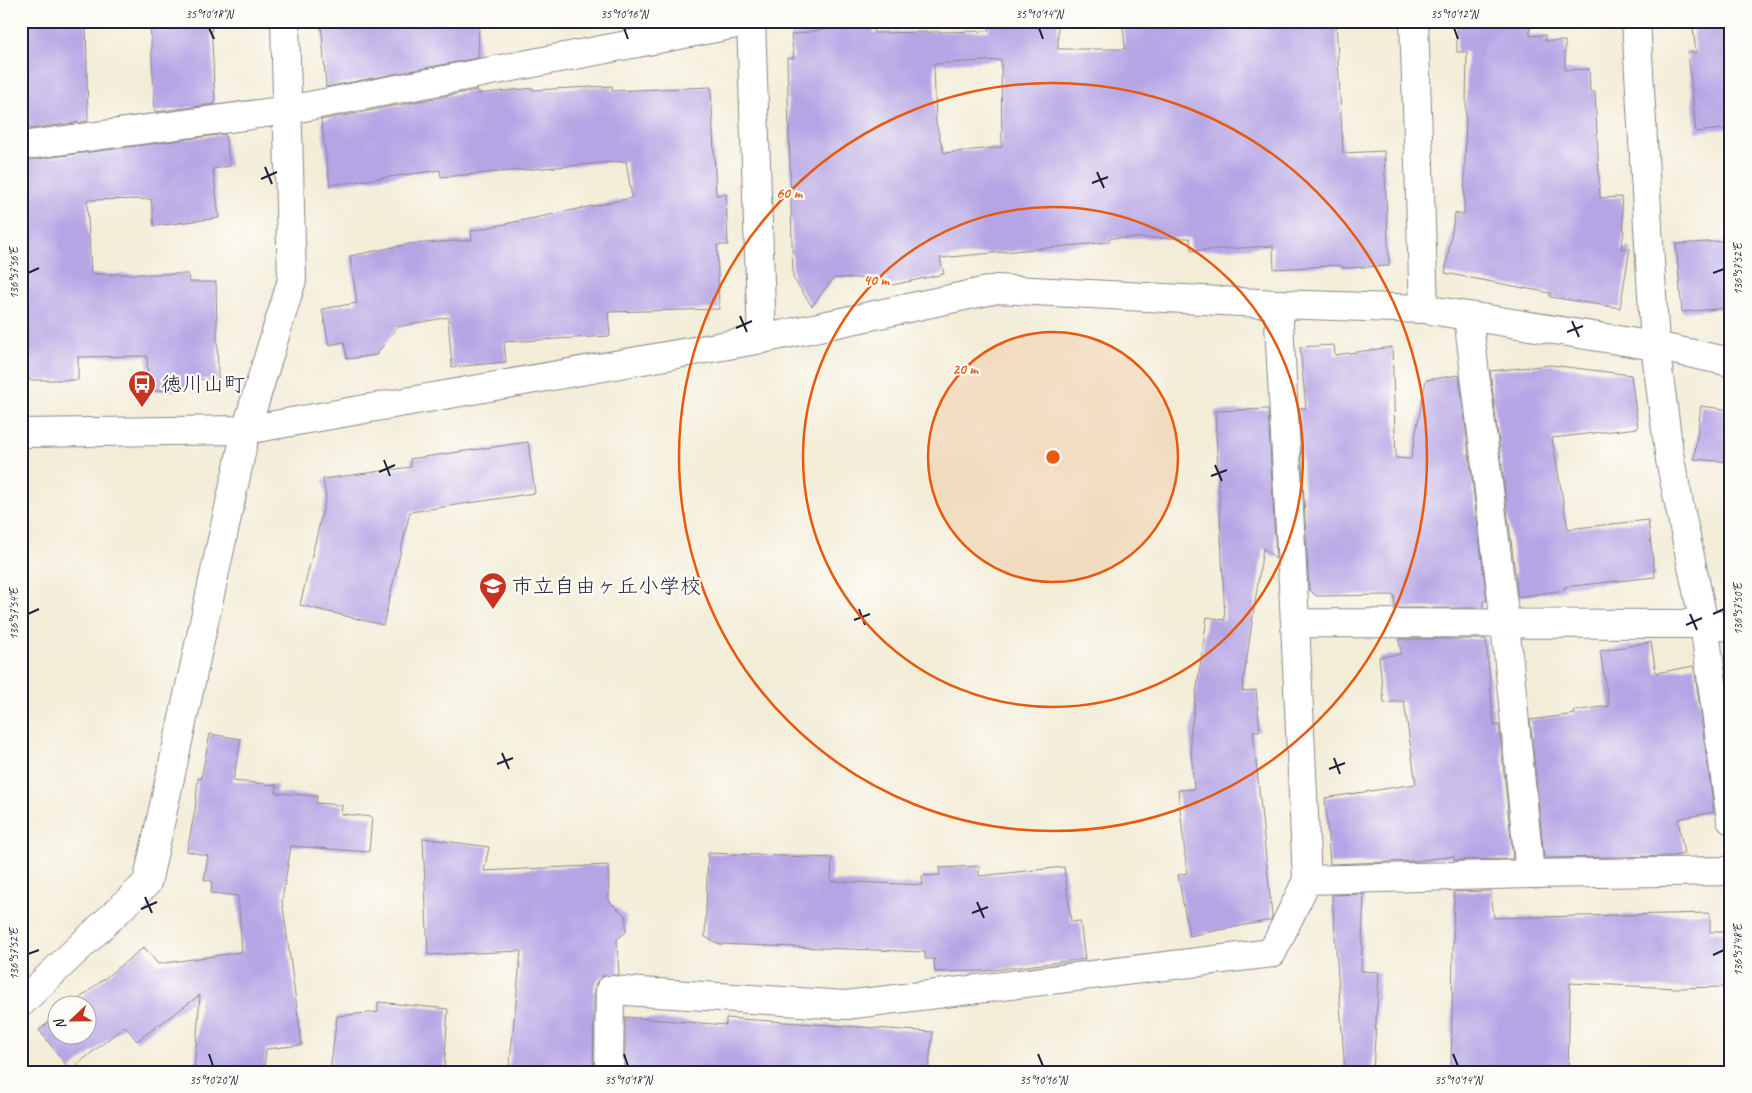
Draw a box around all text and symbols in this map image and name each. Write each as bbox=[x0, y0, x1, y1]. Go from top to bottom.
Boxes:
text: 35°10'18"N bbox=[185, 6, 234, 22]
text: 35°10'16"N bbox=[600, 6, 649, 22]
text: 35°10'14"N bbox=[1015, 6, 1064, 22]
text: 35°10'12"N bbox=[1430, 6, 1479, 22]
text: 60 m bbox=[776, 184, 803, 203]
text: 136°57'52"E bbox=[1730, 241, 1746, 295]
text: 136°57'56"E bbox=[6, 245, 22, 299]
text: 40 m bbox=[863, 271, 890, 290]
text: 20 m bbox=[952, 360, 979, 379]
bus stop icon: 徳川山町 bbox=[127, 369, 157, 408]
place label: 徳川山町 bbox=[161, 371, 245, 397]
centre of rings bbox=[1044, 448, 1062, 466]
school or university icon: 市立自由ヶ丘小学校 bbox=[478, 571, 508, 610]
place label: 市立自由ヶ丘小学校 bbox=[512, 573, 701, 599]
text: 136°57'50"E bbox=[1730, 581, 1746, 635]
text: 136°57'54"E bbox=[6, 586, 22, 640]
text: 136°57'48"E bbox=[1730, 922, 1746, 976]
text: 136°57'52"E bbox=[6, 926, 22, 980]
north arrow bbox=[48, 996, 98, 1046]
text: N bbox=[50, 1015, 70, 1032]
text: 35°10'20"N bbox=[189, 1072, 238, 1088]
text: 35°10'18"N bbox=[604, 1072, 653, 1088]
text: 35°10'16"N bbox=[1019, 1072, 1068, 1088]
text: 35°10'14"N bbox=[1434, 1072, 1483, 1088]

